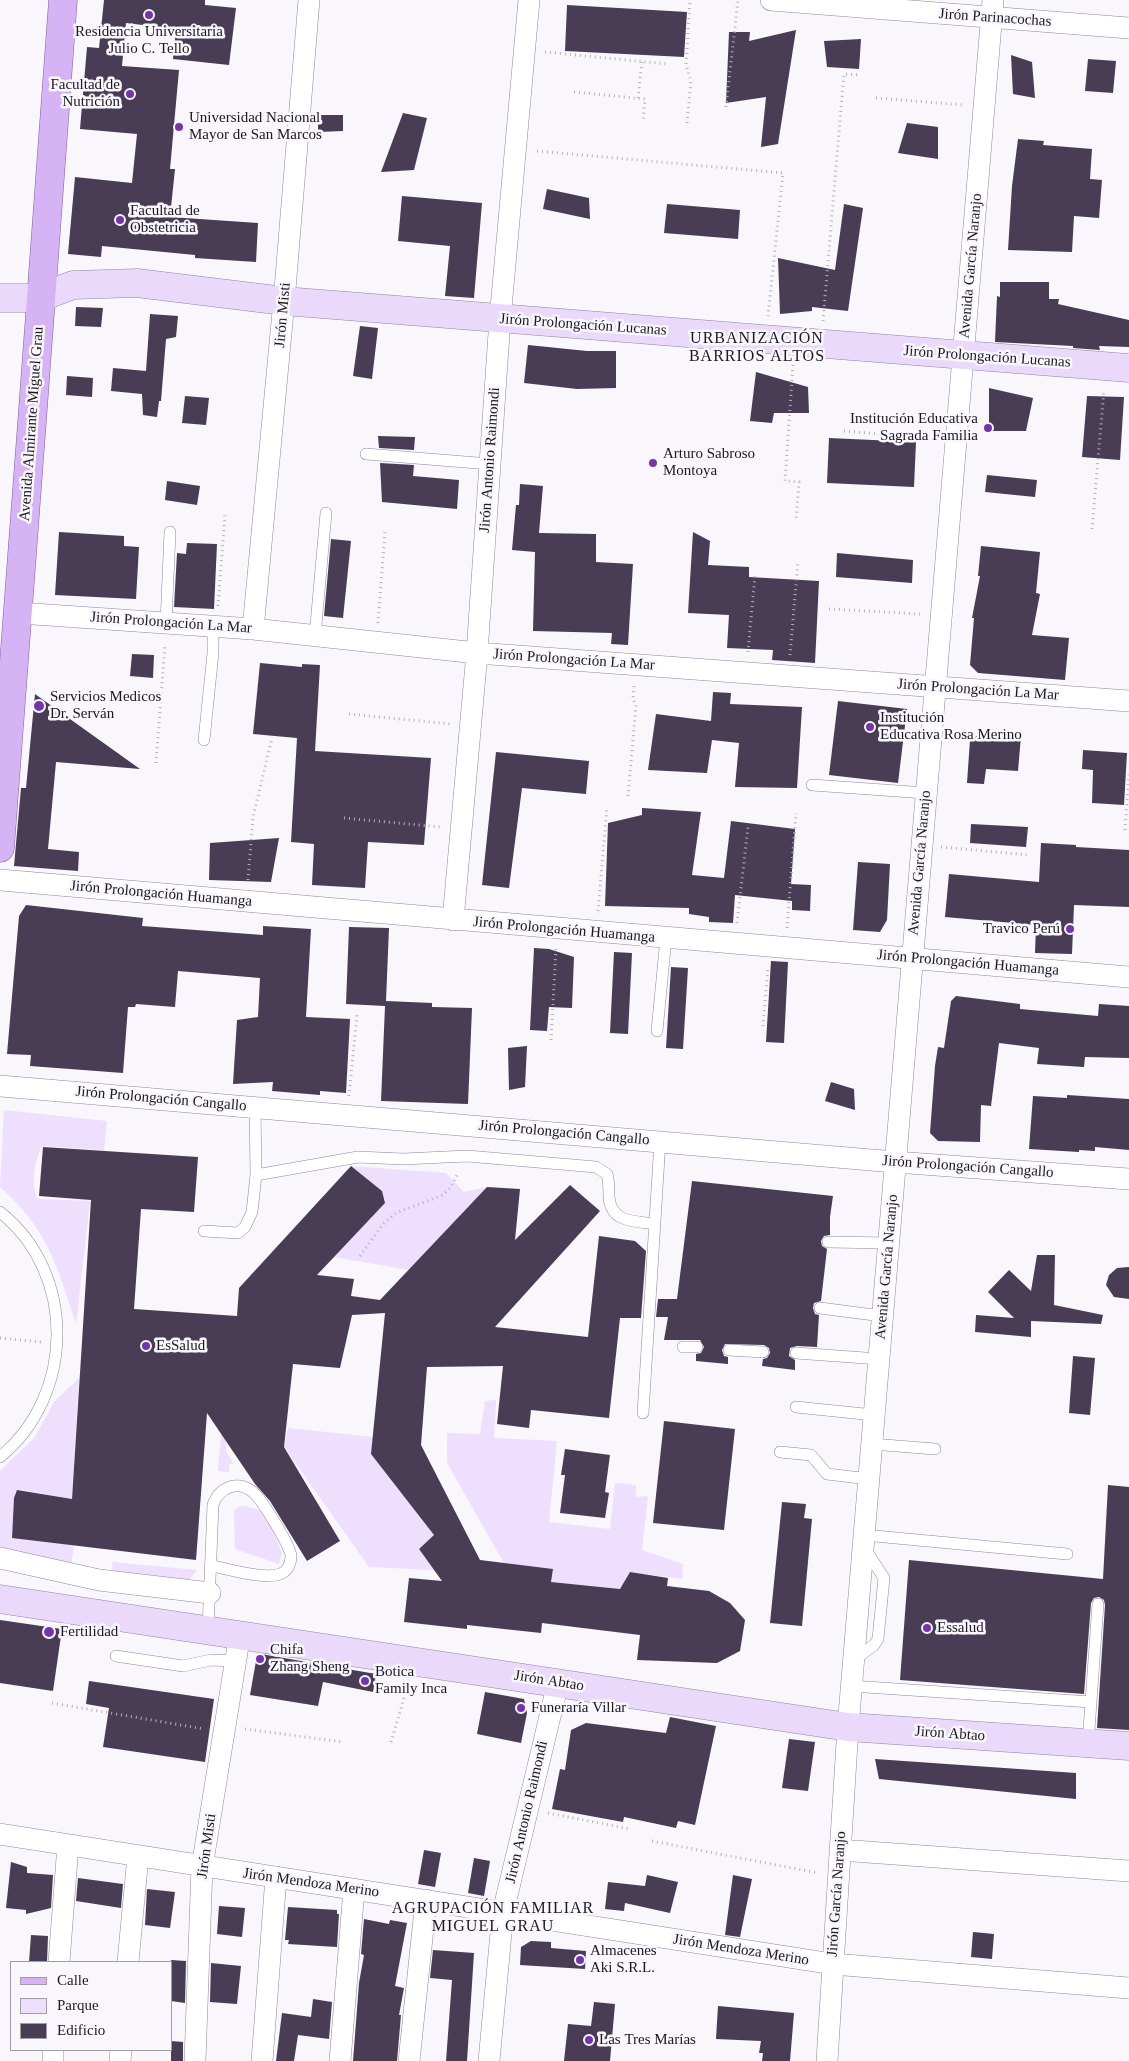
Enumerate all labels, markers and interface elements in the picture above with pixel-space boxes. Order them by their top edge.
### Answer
street label: Jirón Parinacochas [938,5,1052,31]
marker: Residencia Universitaria Julio C. Tello [143,9,155,21]
place label: Residencia Universitaria Julio C. Tello [75,23,223,58]
place label: Facultad de Nutrición [50,76,120,111]
marker: Facultad de Nutrición [124,88,136,100]
place label: Universidad Nacional Mayor de San Marcos [189,109,322,144]
marker: Universidad Nacional Mayor de San Marcos [173,121,185,133]
street label: Avenida García Naranjo [956,193,986,339]
place label: Facultad de Obstetricia [130,202,200,237]
marker: Facultad de Obstetricia [114,214,126,226]
street label: Jirón Misti [271,282,295,348]
street label: Jirón Prolongación Lucanas [499,310,667,340]
street label: Avenida Almirante Miguel Grau [16,326,48,522]
district label: URBANIZACIÓN BARRIOS ALTOS [687,329,827,367]
street label: Jirón Prolongación Lucanas [903,342,1071,372]
street label: Jirón Antonio Raimondi [476,387,504,533]
place label: Institución Educativa Sagrada Familia [850,410,978,445]
marker: Institución Educativa Sagrada Familia [982,422,994,434]
place label: Arturo Sabroso Montoya [663,445,755,480]
marker: Arturo Sabroso Montoya [647,457,659,469]
street label: Jirón Prolongación La Mar [90,608,252,638]
street label: Jirón Prolongación La Mar [493,645,655,675]
street label: Jirón Prolongación La Mar [897,675,1059,705]
place label: Servicios Medicos Dr. Serván [50,688,161,723]
marker: Servicios Medicos Dr. Serván [32,699,46,713]
place label: Institución Educativa Rosa Merino [880,709,1022,744]
marker: Institución Educativa Rosa Merino [864,721,876,733]
street label: Avenida García Naranjo [905,790,935,936]
street label: Jirón Prolongación Huamanga [69,877,253,911]
street label: Jirón Prolongación Huamanga [472,913,656,947]
place label: Travico Perú [983,920,1060,938]
marker: Travico Perú [1064,923,1076,935]
street label: Jirón Prolongación Huamanga [876,946,1060,980]
street label: Jirón Prolongación Cangallo [75,1083,247,1115]
street label: Jirón Prolongación Cangallo [478,1117,650,1149]
street label: Jirón Prolongación Cangallo [882,1152,1054,1182]
street label: Avenida García Naranjo [872,1194,902,1340]
place label: EsSalud [156,1337,205,1355]
marker: EsSalud [140,1340,152,1352]
place label: Essalud [937,1619,984,1637]
marker: Essalud [921,1622,933,1634]
place label: Fertilidad [60,1623,118,1641]
marker: Fertilidad [42,1625,56,1639]
place label: Chifa Zhang Sheng [270,1641,350,1676]
marker: Chifa Zhang Sheng [254,1653,266,1665]
place label: Botica Family Inca [375,1663,447,1698]
street label: Jirón Abtao [513,1667,585,1695]
marker: Botica Family Inca [359,1675,371,1687]
place label: Funeraría Villar [531,1699,626,1717]
marker: Funeraría Villar [515,1702,527,1714]
street label: Jirón Abtao [914,1723,986,1745]
street label: Jirón Antonio Raimondi [502,1739,552,1885]
street label: Jirón Misti [194,1812,220,1880]
street label: Jirón García Naranjo [824,1831,850,1957]
street label: Jirón Mendoza Merino [242,1865,380,1901]
district label: AGRUPACIÓN FAMILIAR MIGUEL GRAU [389,1899,597,1937]
street label: Jirón Mendoza Merino [672,1930,810,1970]
place label: Almacenes Aki S.R.L. [590,1942,657,1977]
marker: Almacenes Aki S.R.L. [574,1954,586,1966]
legend [10,1961,172,2051]
text: Calle [57,1972,89,1988]
text: Parque [57,1997,99,2013]
text: Edificio [57,2022,105,2038]
place label: Las Tres Marías [599,2031,696,2049]
marker: Las Tres Marías [583,2034,595,2046]

